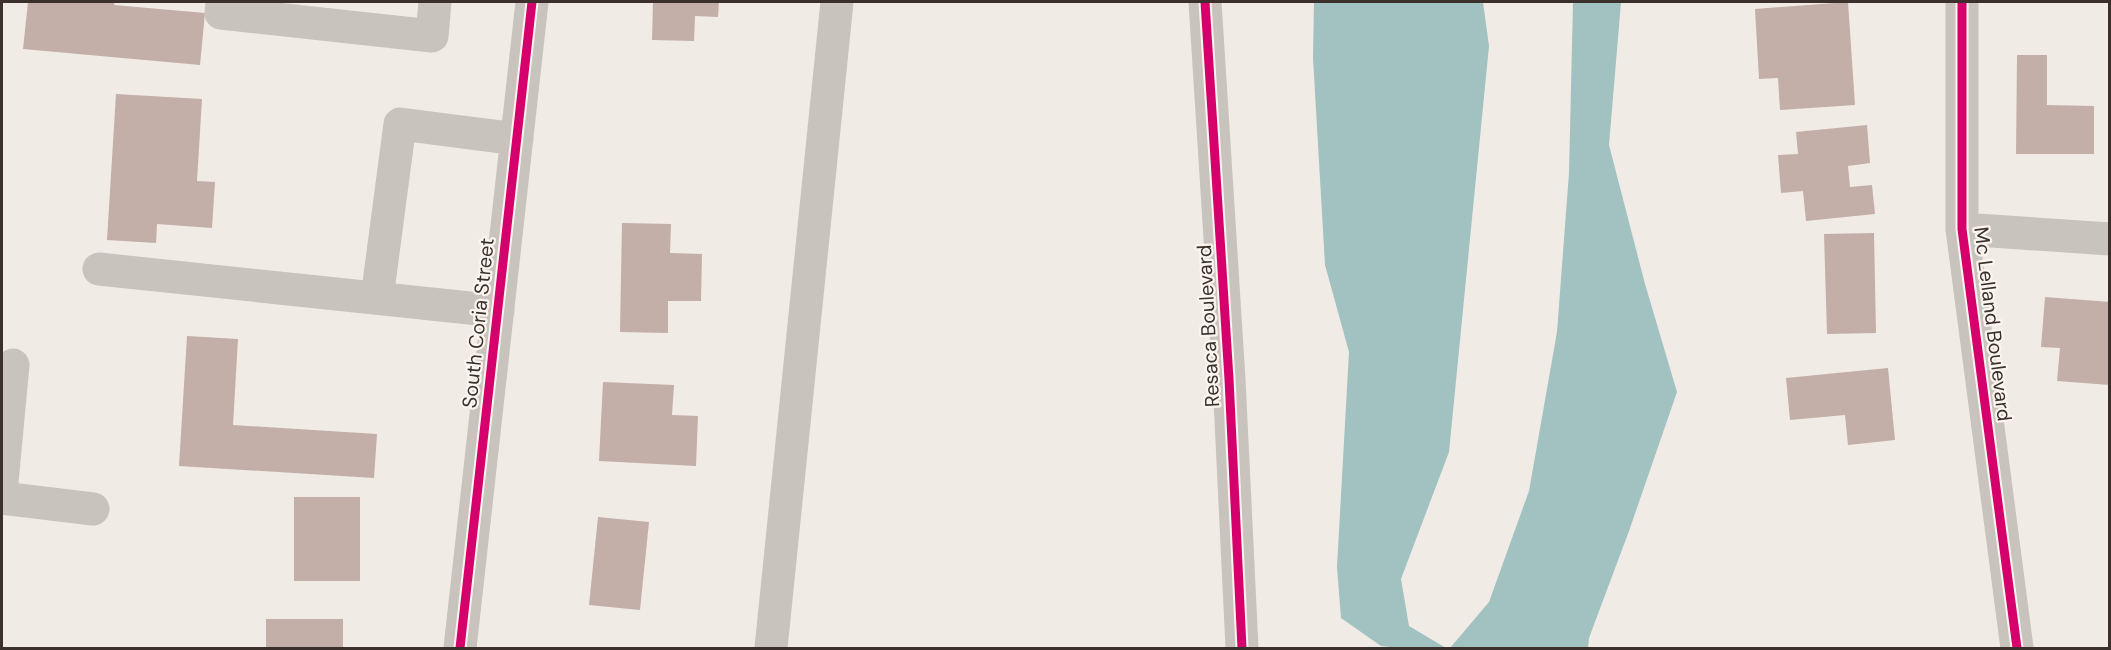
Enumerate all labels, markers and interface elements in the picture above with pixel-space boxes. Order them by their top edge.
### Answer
street label: Mc Lelland Boulevard [1968,225,2018,423]
street label: South Coria Street [456,237,500,409]
street label: Resaca Boulevard [1191,244,1225,408]

